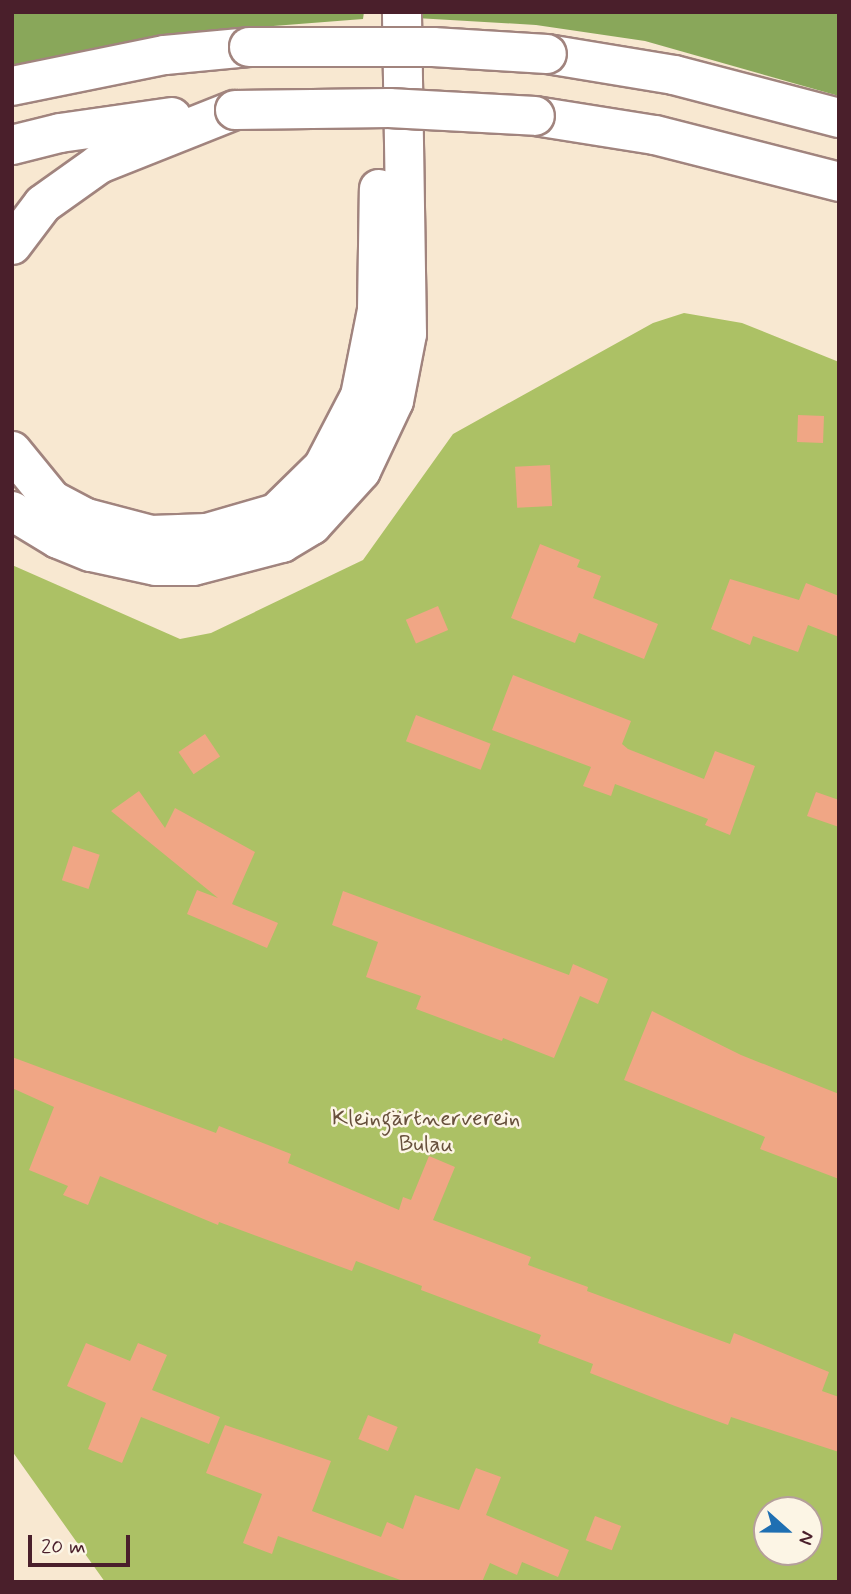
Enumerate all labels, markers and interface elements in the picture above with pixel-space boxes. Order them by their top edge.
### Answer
park label: Kleingärtnerverein Bulau [332,1105,520,1159]
north arrow [753,1496,823,1566]
scale bar [32,1520,133,1564]
text: N [792,1528,820,1548]
text: 20 m [41,1533,86,1561]

